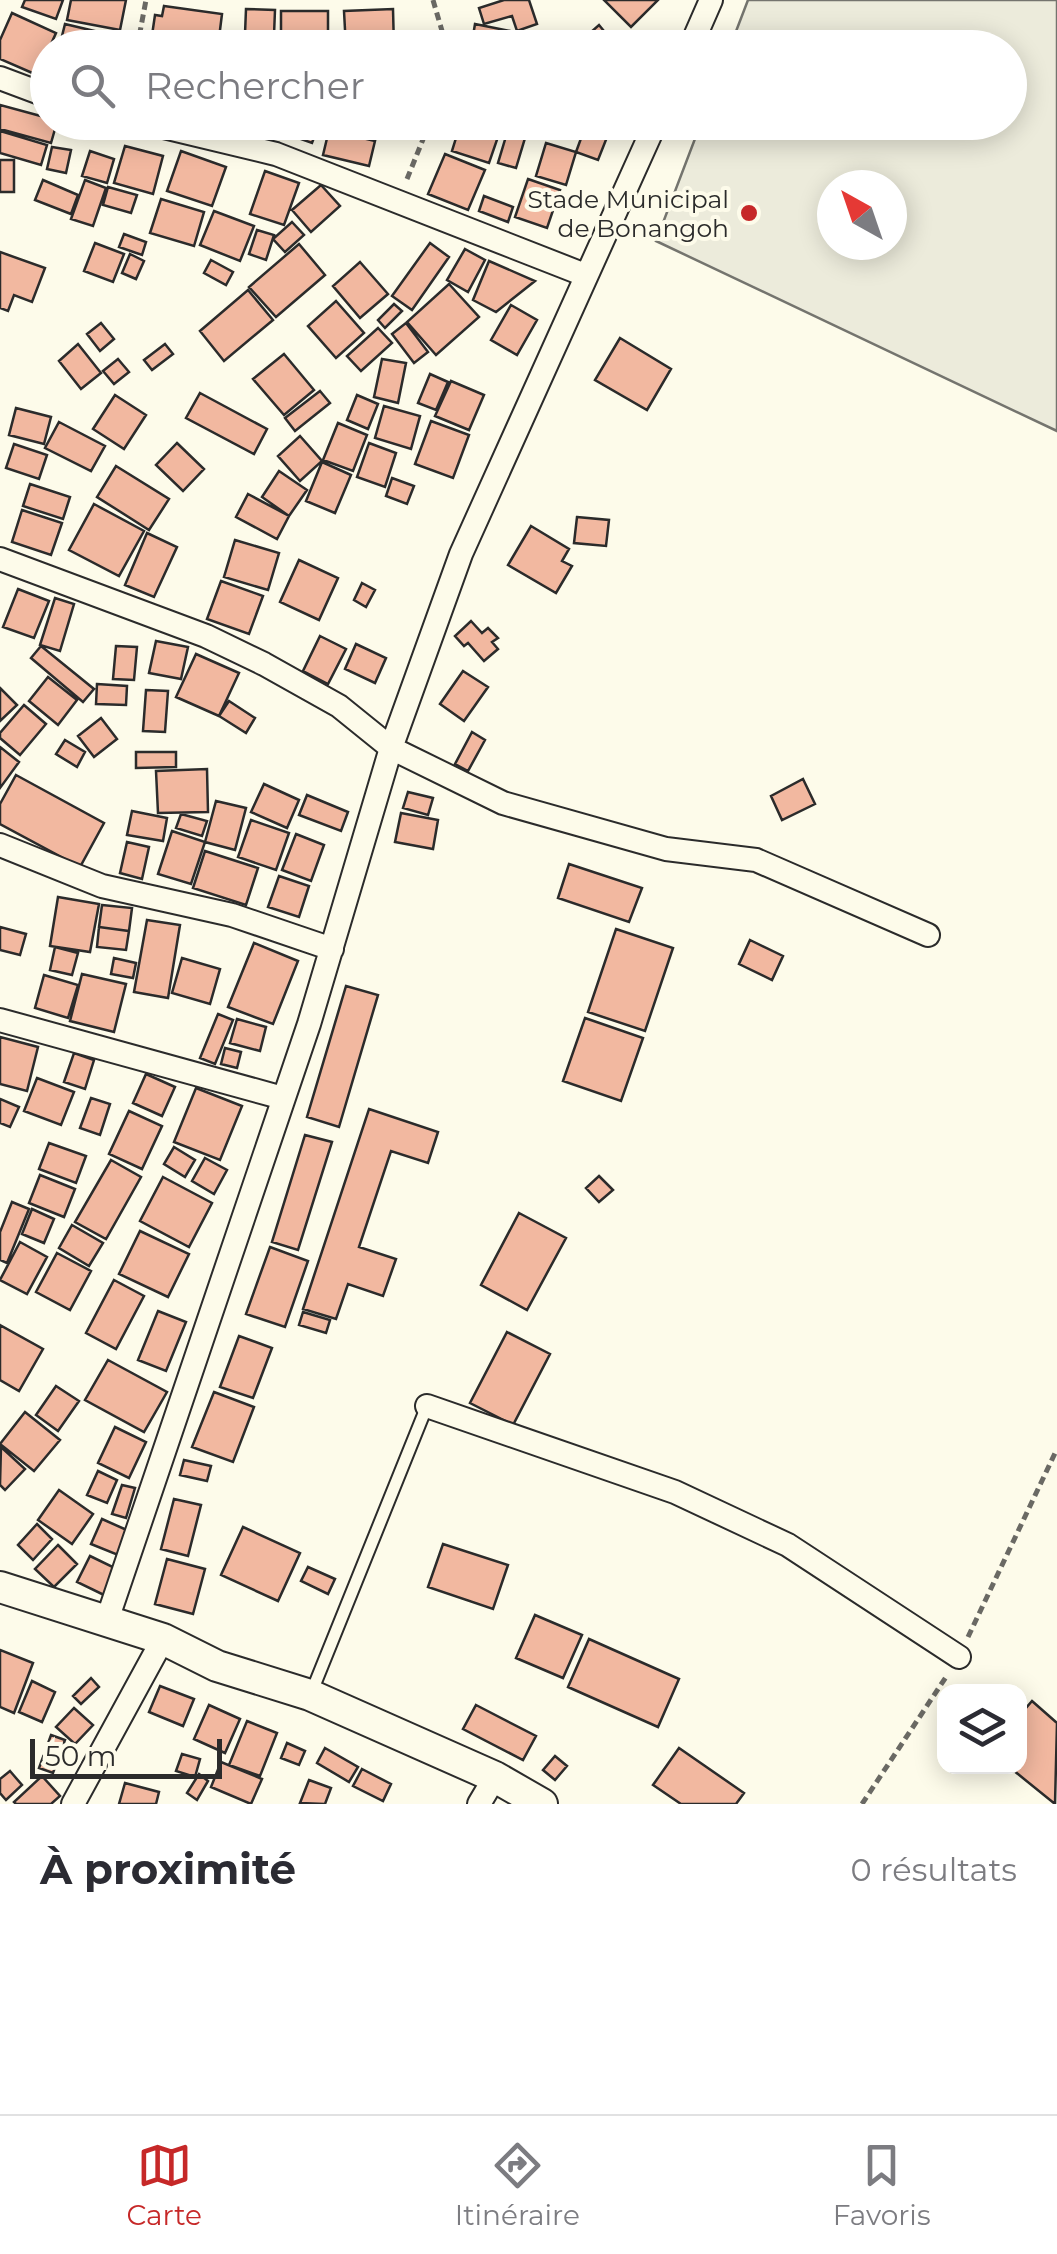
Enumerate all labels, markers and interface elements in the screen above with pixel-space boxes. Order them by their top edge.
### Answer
search box [30,30,1027,140]
icon: search [65,58,120,113]
text: Rechercher [145,62,365,109]
north arrow [817,170,907,260]
place label: Stade Municipal de Bonangoh [527,184,729,243]
marker: Stade Municipal de Bonangoh [738,202,760,224]
map controls [937,1684,1027,1774]
button: layers [937,1684,1027,1774]
scale bar [30,1734,222,1778]
text: 50 m [45,1739,116,1773]
text: À proximité [40,1843,296,1895]
text: 0 résultats [850,1850,1017,1889]
tab: Carte [126,2138,202,2232]
tab: Itinéraire [455,2138,580,2232]
tab: Favoris [833,2138,931,2232]

